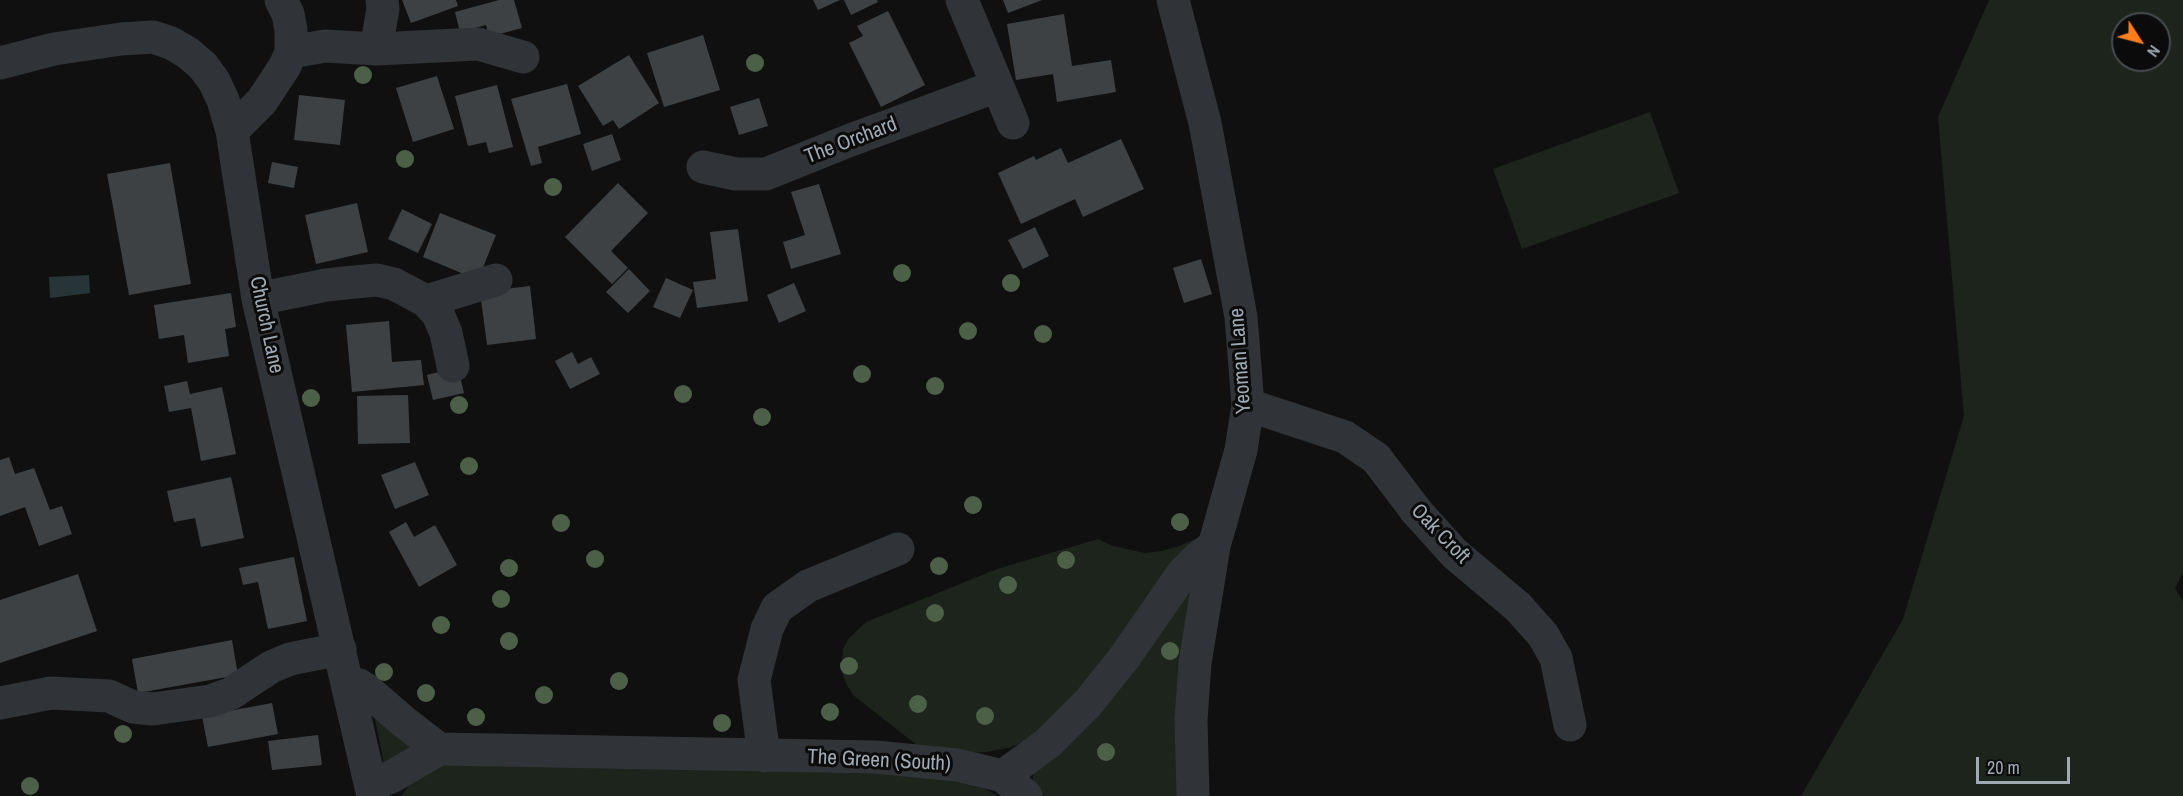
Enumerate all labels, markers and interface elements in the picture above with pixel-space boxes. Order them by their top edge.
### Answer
north arrow [2111,12,2171,72]
text: N [2142,41,2166,62]
street label: The Orchard [801,112,901,170]
street label: Church Lane [243,274,289,376]
street label: Yeoman Lane [1225,307,1257,415]
street label: Oak Croft [1405,499,1475,569]
street label: The Green (South) [807,745,951,777]
scale bar [1979,745,2074,783]
text: 20 m [1987,755,2020,780]

